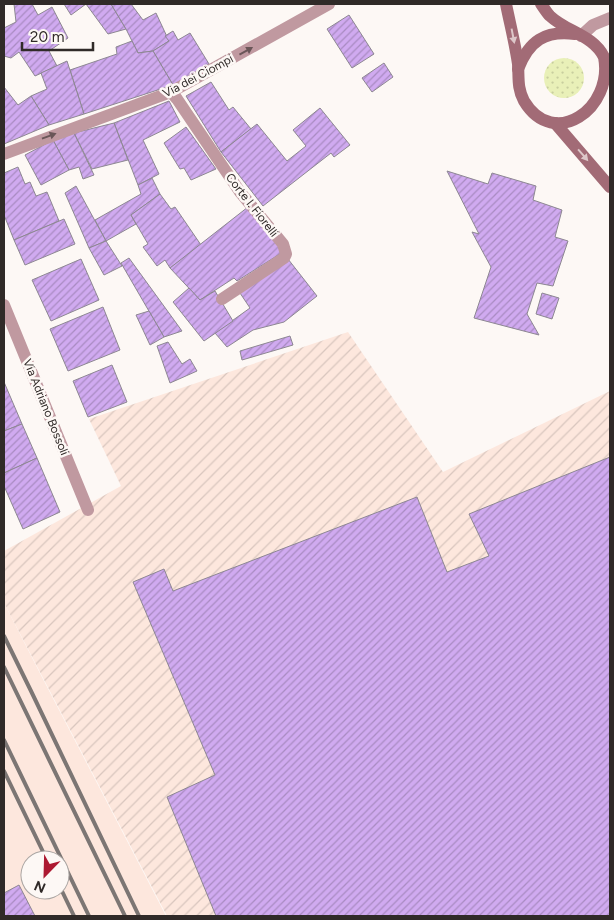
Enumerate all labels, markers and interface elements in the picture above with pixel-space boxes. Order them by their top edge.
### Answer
scale bar [22,20,94,52]
text: 20 m [30,28,64,46]
one-way arrow [509,29,517,44]
one-way arrow [239,46,252,55]
street label: Via dei Ciompi [160,52,236,100]
one-way arrow [42,132,57,140]
one-way arrow [577,148,588,161]
street label: Corte l. Fiorelli [223,170,281,240]
street label: Via Adriano Bossoli [20,357,72,457]
north arrow [20,850,70,900]
text: N [32,877,48,896]

